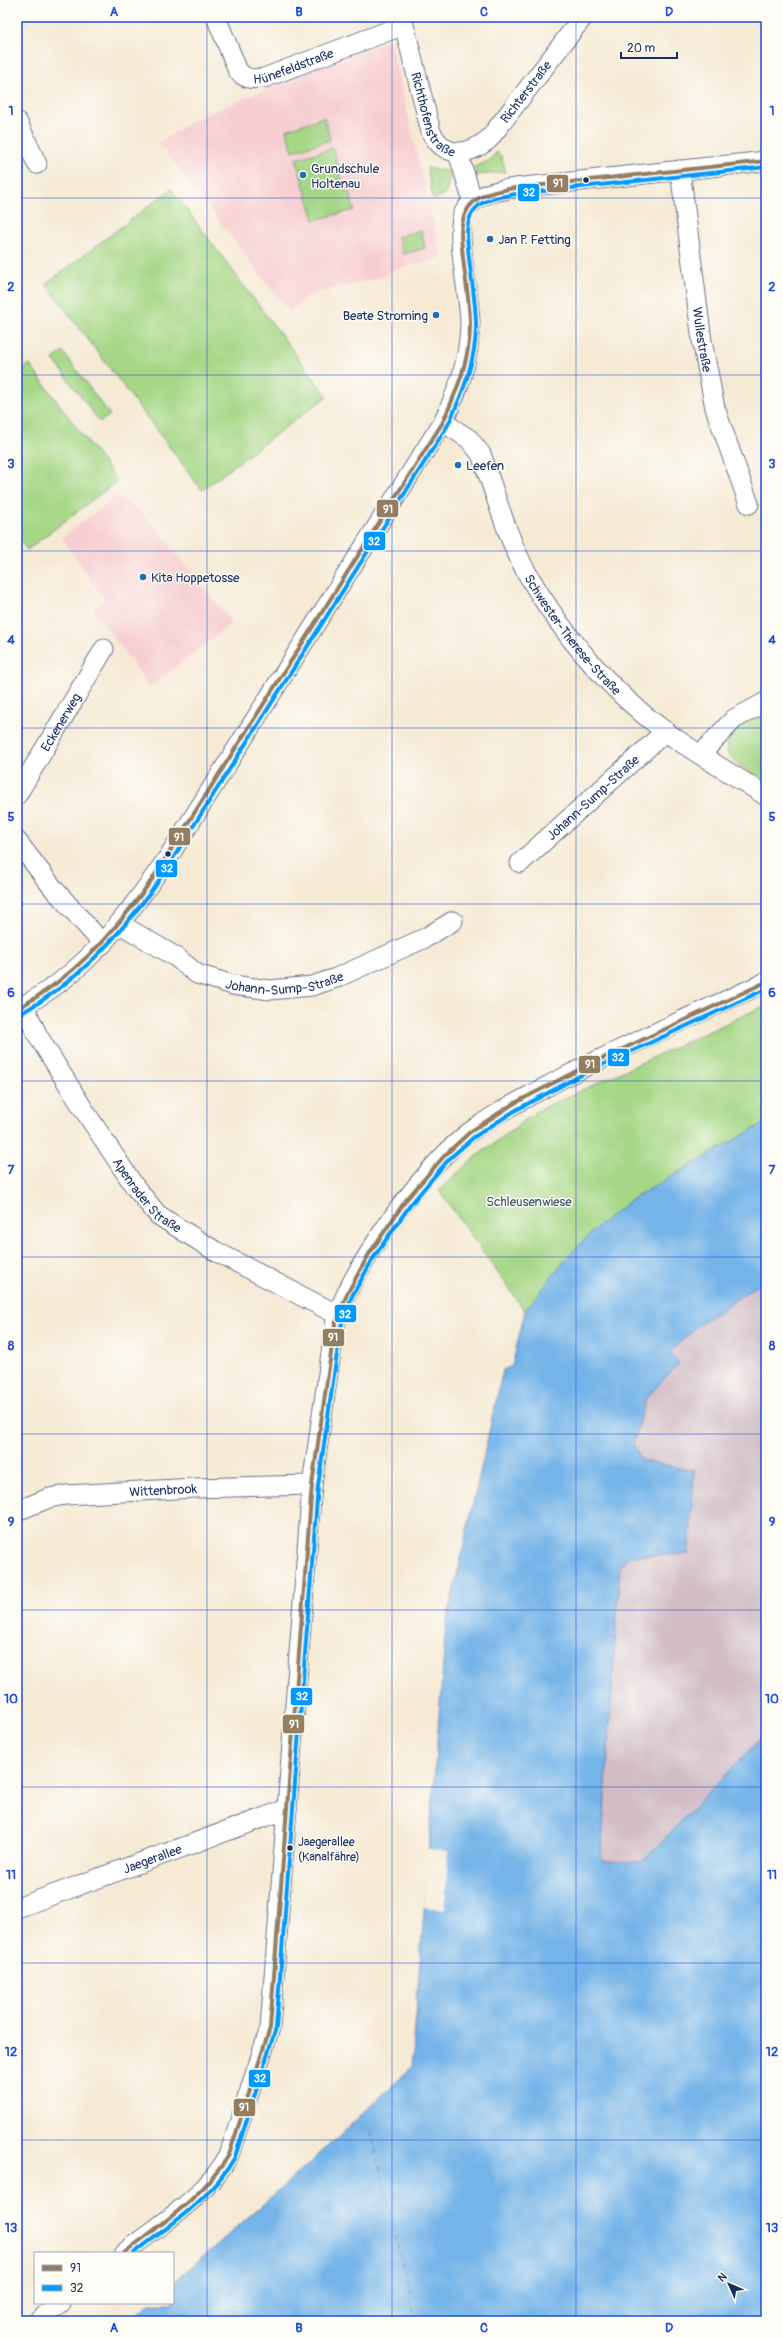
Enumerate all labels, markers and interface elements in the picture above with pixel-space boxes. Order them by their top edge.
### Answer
text: A [110,4,119,20]
text: B [295,4,303,20]
text: C [480,4,488,20]
text: D [665,4,673,20]
scale bar [621,34,677,60]
text: 20 m [627,41,656,56]
street label: Hünefeldstraße [253,45,337,88]
street label: Richterstraße [497,57,556,126]
street label: Richthofenstraße [407,71,457,161]
text: 1 [8,103,14,119]
text: 1 [769,103,775,119]
place label: Grundschule Holtenau [311,161,380,192]
marker: Grundschule Holtenau [298,170,308,180]
line badge: 91 [546,174,569,193]
unlabelled marker [581,175,591,185]
text: 91 [553,177,563,190]
line badge: 32 [517,183,540,202]
text: 32 [523,186,535,199]
place label: Jan P. Fetting [498,232,571,248]
marker: Jan P. Fetting [485,234,495,244]
text: 2 [7,279,15,295]
text: 2 [768,279,776,295]
street label: Wullestraße [689,306,715,374]
place label: Beate Stroming [343,308,428,324]
marker: Beate Stroming [431,310,441,320]
text: 3 [7,456,15,472]
text: 3 [768,456,776,472]
place label: Leefen [466,458,504,474]
marker: Leefen [453,460,463,470]
line badge: 91 [376,499,399,518]
text: 91 [383,503,393,516]
line badge: 32 [363,531,386,551]
text: 32 [368,535,380,548]
place label: Kita Hoppetosse [151,570,240,586]
marker: Kita Hoppetosse [138,572,148,582]
street label: Schwester-Therese-Straße [521,572,624,699]
text: 4 [7,632,15,648]
text: 4 [768,632,776,648]
street label: Eckenerweg [38,690,85,755]
street label: Johann-Sump-Straße [544,752,643,844]
text: 5 [7,809,15,825]
text: 5 [768,809,776,825]
line badge: 91 [168,827,191,846]
text: 91 [174,831,184,844]
unlabelled marker [163,849,173,859]
line badge: 32 [155,859,178,878]
text: 32 [161,862,173,875]
street label: Johann-Sump-Straße [223,968,347,999]
text: 6 [7,985,15,1001]
text: 6 [768,985,776,1001]
line badge: 32 [607,1048,630,1067]
text: 32 [612,1051,624,1064]
line badge: 91 [578,1055,601,1074]
text: 91 [585,1058,595,1071]
street label: Apenrader Straße [109,1155,184,1237]
text: 7 [8,1162,15,1178]
text: 7 [769,1162,776,1178]
park label: Schleusenwiese [486,1194,572,1210]
line badge: 32 [334,1304,357,1323]
text: 32 [339,1308,351,1321]
line badge: 91 [322,1328,345,1347]
text: 91 [328,1331,338,1344]
text: 8 [8,1338,15,1354]
text: 8 [769,1338,776,1354]
street label: Wittenbrook [129,1481,198,1501]
text: 9 [8,1514,15,1530]
text: 9 [769,1514,776,1530]
line badge: 32 [290,1687,313,1706]
text: 32 [296,1690,308,1703]
text: 10 [4,1691,18,1707]
text: 10 [765,1691,779,1707]
line badge: 91 [282,1714,305,1734]
text: 91 [289,1718,299,1731]
place label: Jaegerallee (Kanalfähre) [298,1835,360,1865]
street label: Jaegerallee [121,1841,185,1877]
marker: Jaegerallee (Kanalfähre) [285,1843,295,1853]
text: 11 [6,1867,16,1883]
text: 11 [767,1867,777,1883]
text: 12 [5,2044,17,2060]
text: 12 [766,2044,778,2060]
line badge: 32 [248,2069,271,2088]
text: 32 [254,2072,266,2085]
line badge: 91 [233,2098,256,2117]
text: 91 [239,2101,249,2114]
text: 13 [5,2220,17,2236]
text: 13 [766,2220,778,2236]
legend [34,2252,174,2304]
text: 91 [70,2261,81,2276]
north arrow [709,2264,749,2304]
text: N [715,2270,730,2285]
text: 32 [70,2281,84,2296]
text: A [110,2320,119,2336]
text: B [295,2320,303,2336]
text: C [480,2320,488,2336]
text: D [665,2320,673,2336]

